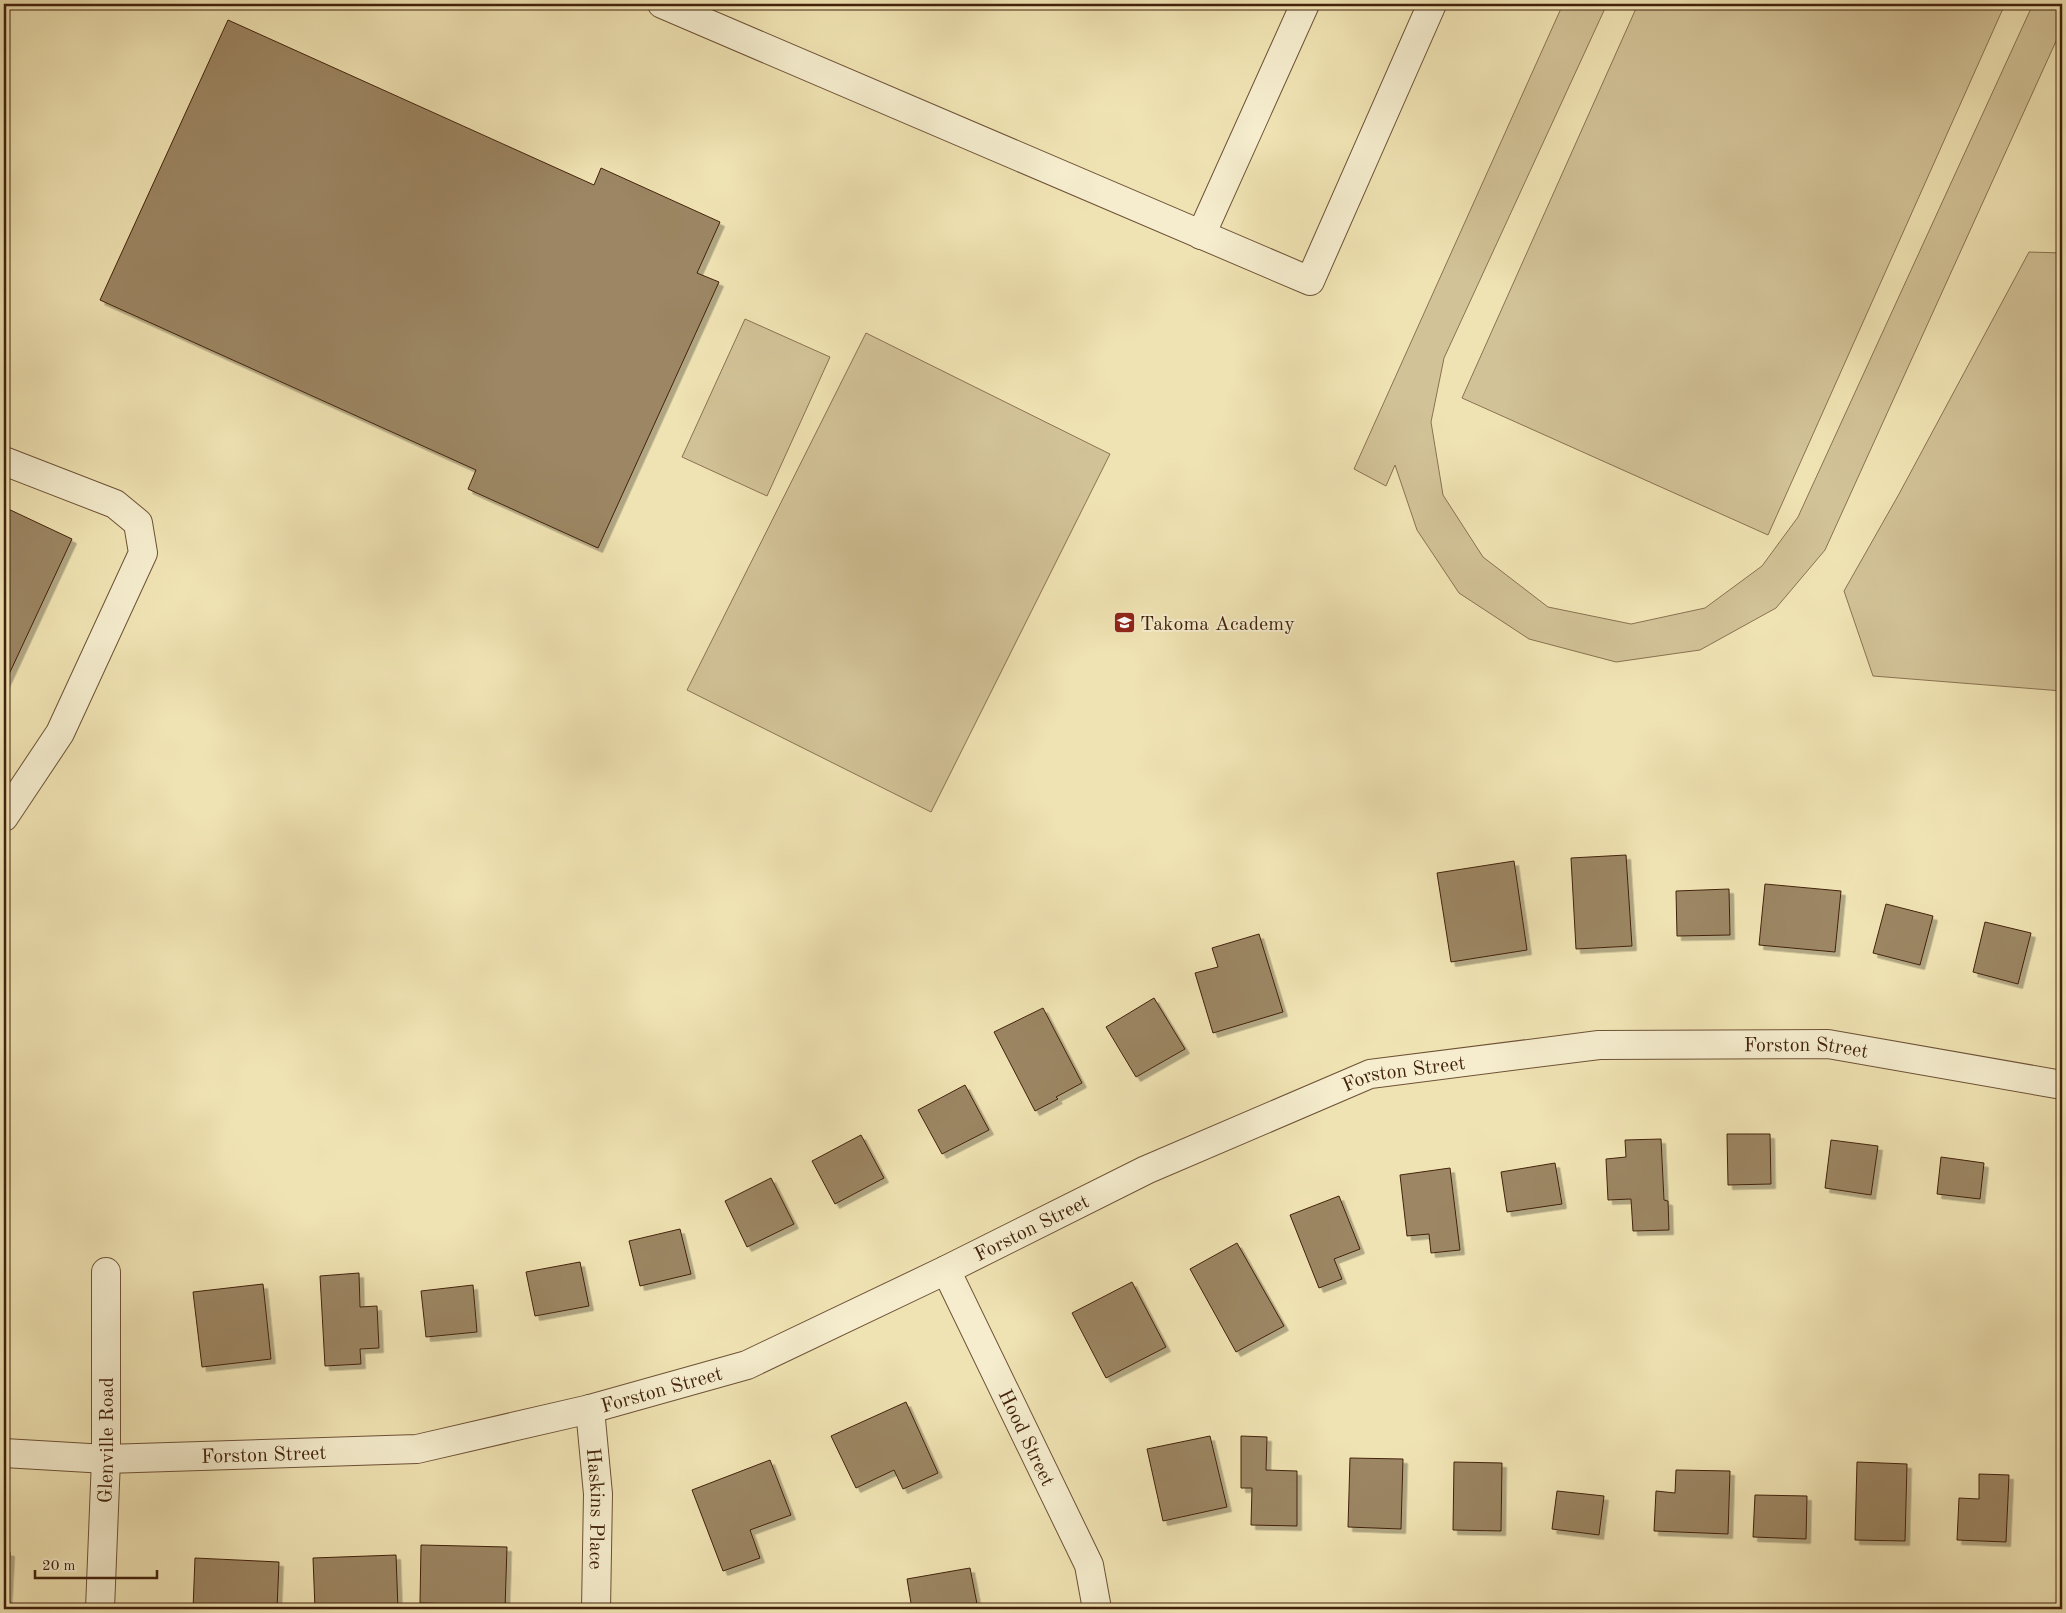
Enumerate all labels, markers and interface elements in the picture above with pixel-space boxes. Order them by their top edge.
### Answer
school or university icon: Takoma Academy [1112,611,1136,635]
place label: Takoma Academy [1140,615,1295,635]
street label: Forston Street [1744,1036,1870,1063]
street label: Forston Street [1340,1054,1467,1097]
street label: Forston Street [972,1192,1093,1266]
street label: Forston Street [599,1364,725,1417]
street label: Glenville Road [96,1377,118,1504]
street label: Hood Street [994,1387,1057,1490]
street label: Forston Street [201,1444,327,1468]
street label: Haskins Place [582,1447,606,1570]
scale bar [35,1548,158,1580]
text: 20 m [42,1559,76,1574]

